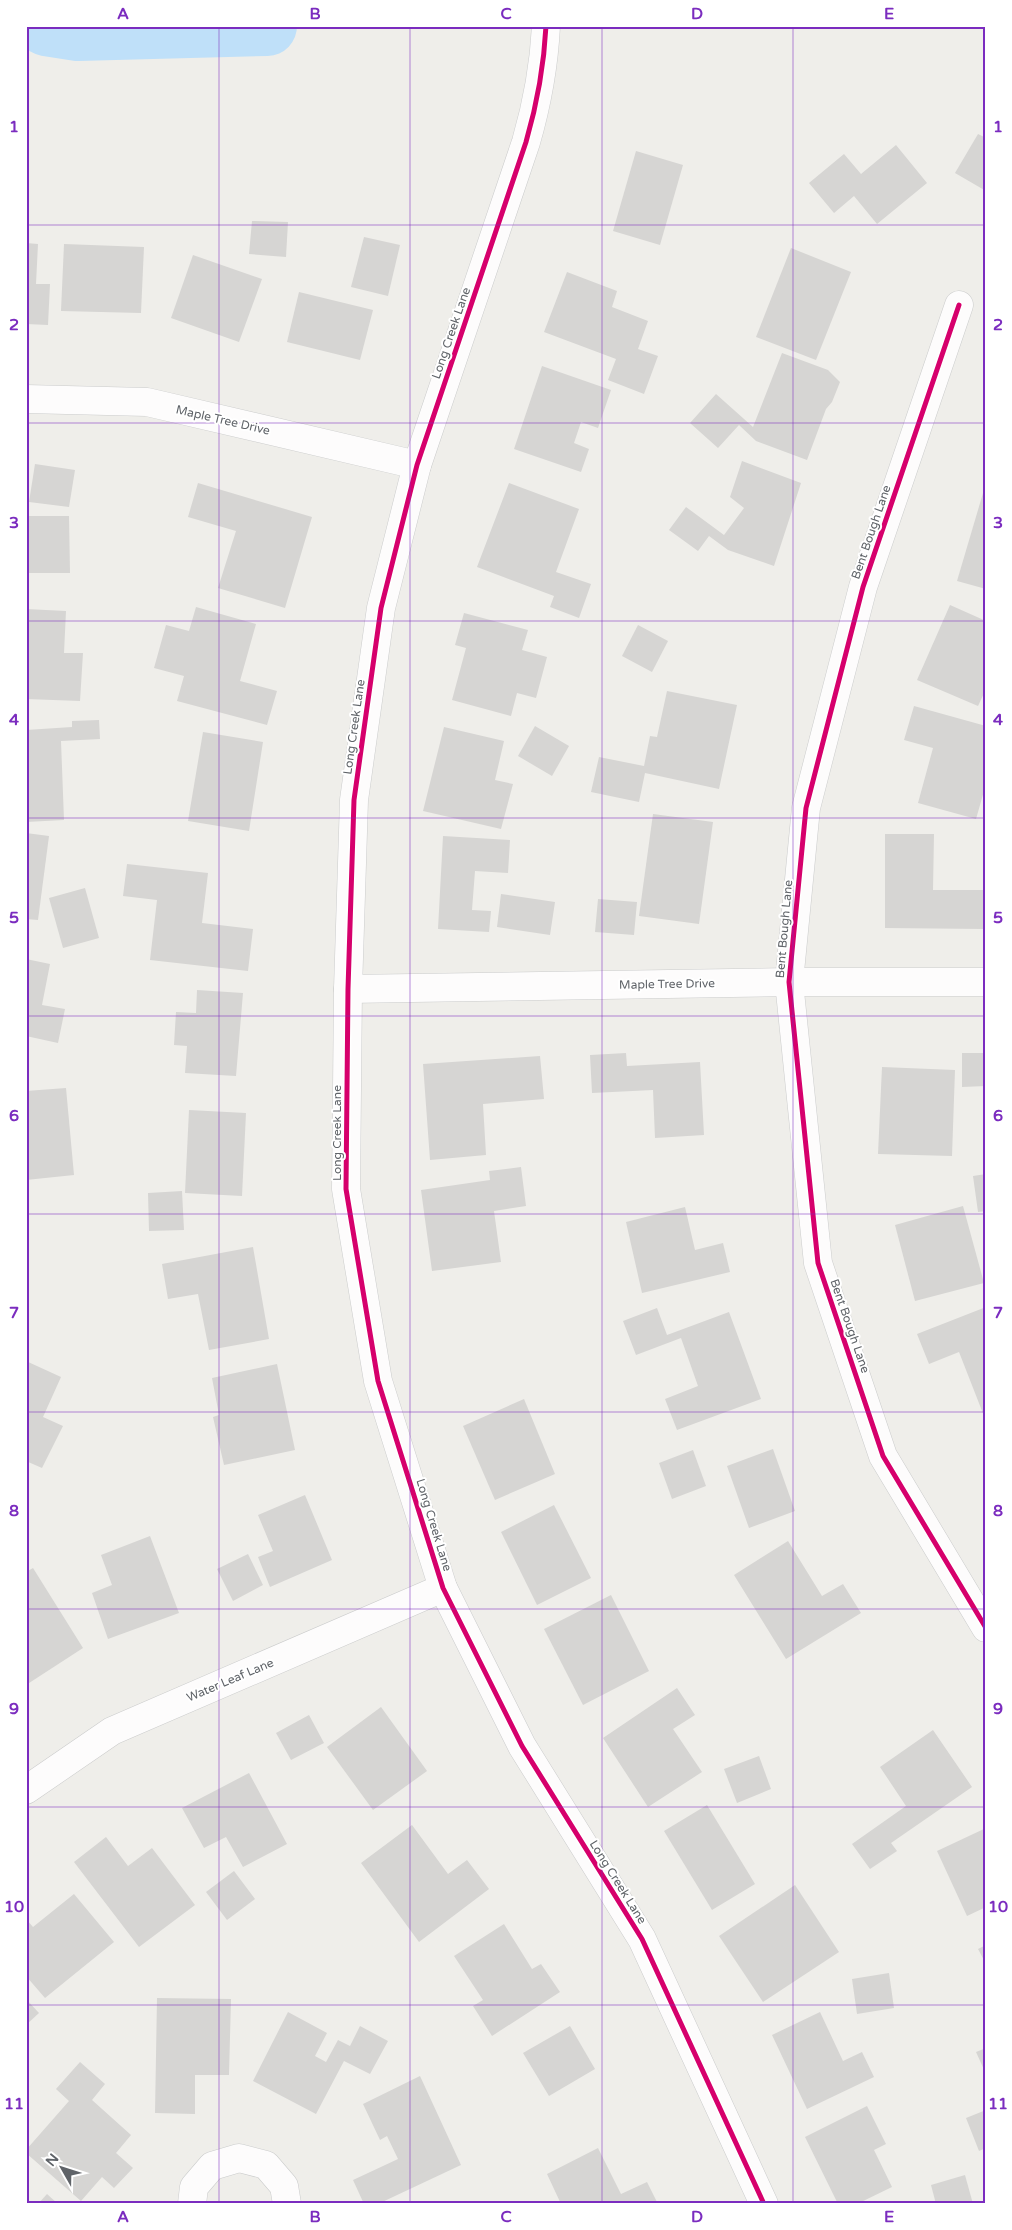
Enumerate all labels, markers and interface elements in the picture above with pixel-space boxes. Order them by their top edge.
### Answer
text: A [117,4,129,24]
text: B [309,4,321,24]
text: C [500,4,512,24]
text: D [691,4,703,24]
text: E [884,4,894,24]
text: 1 [9,117,19,137]
text: 1 [993,117,1003,137]
street label: Long Creek Lane [429,285,473,381]
text: 2 [9,315,19,335]
text: 2 [993,315,1003,335]
street label: Maple Tree Drive [175,402,272,438]
street label: Bent Bough Lane [848,483,894,581]
text: 3 [9,513,19,533]
text: 3 [993,513,1003,533]
street label: Long Creek Lane [340,678,368,775]
text: 4 [9,710,19,730]
text: 4 [993,710,1003,730]
street label: Bent Bough Lane [773,879,795,979]
text: 5 [9,908,19,928]
text: 5 [993,908,1003,928]
street label: Maple Tree Drive [619,976,715,992]
street label: Long Creek Lane [330,1085,344,1181]
text: 6 [9,1106,19,1126]
text: 6 [993,1106,1003,1126]
street label: Bent Bough Lane [827,1277,873,1375]
text: 7 [9,1303,19,1323]
text: 7 [993,1303,1003,1323]
street label: Long Creek Lane [413,1477,455,1573]
text: 8 [9,1501,19,1521]
text: 8 [993,1501,1003,1521]
street label: Water Leaf Lane [184,1655,276,1705]
text: 9 [9,1699,19,1719]
text: 9 [993,1699,1003,1719]
street label: Long Creek Lane [587,1838,649,1927]
text: 10 [4,1897,24,1917]
text: 10 [988,1897,1008,1917]
text: 11 [4,2094,24,2114]
text: 11 [988,2094,1008,2114]
north arrow [38,2142,88,2192]
text: N [42,2150,62,2170]
text: A [117,2207,129,2227]
text: B [309,2207,321,2227]
text: C [500,2207,512,2227]
text: D [691,2207,703,2227]
text: E [884,2207,894,2227]

